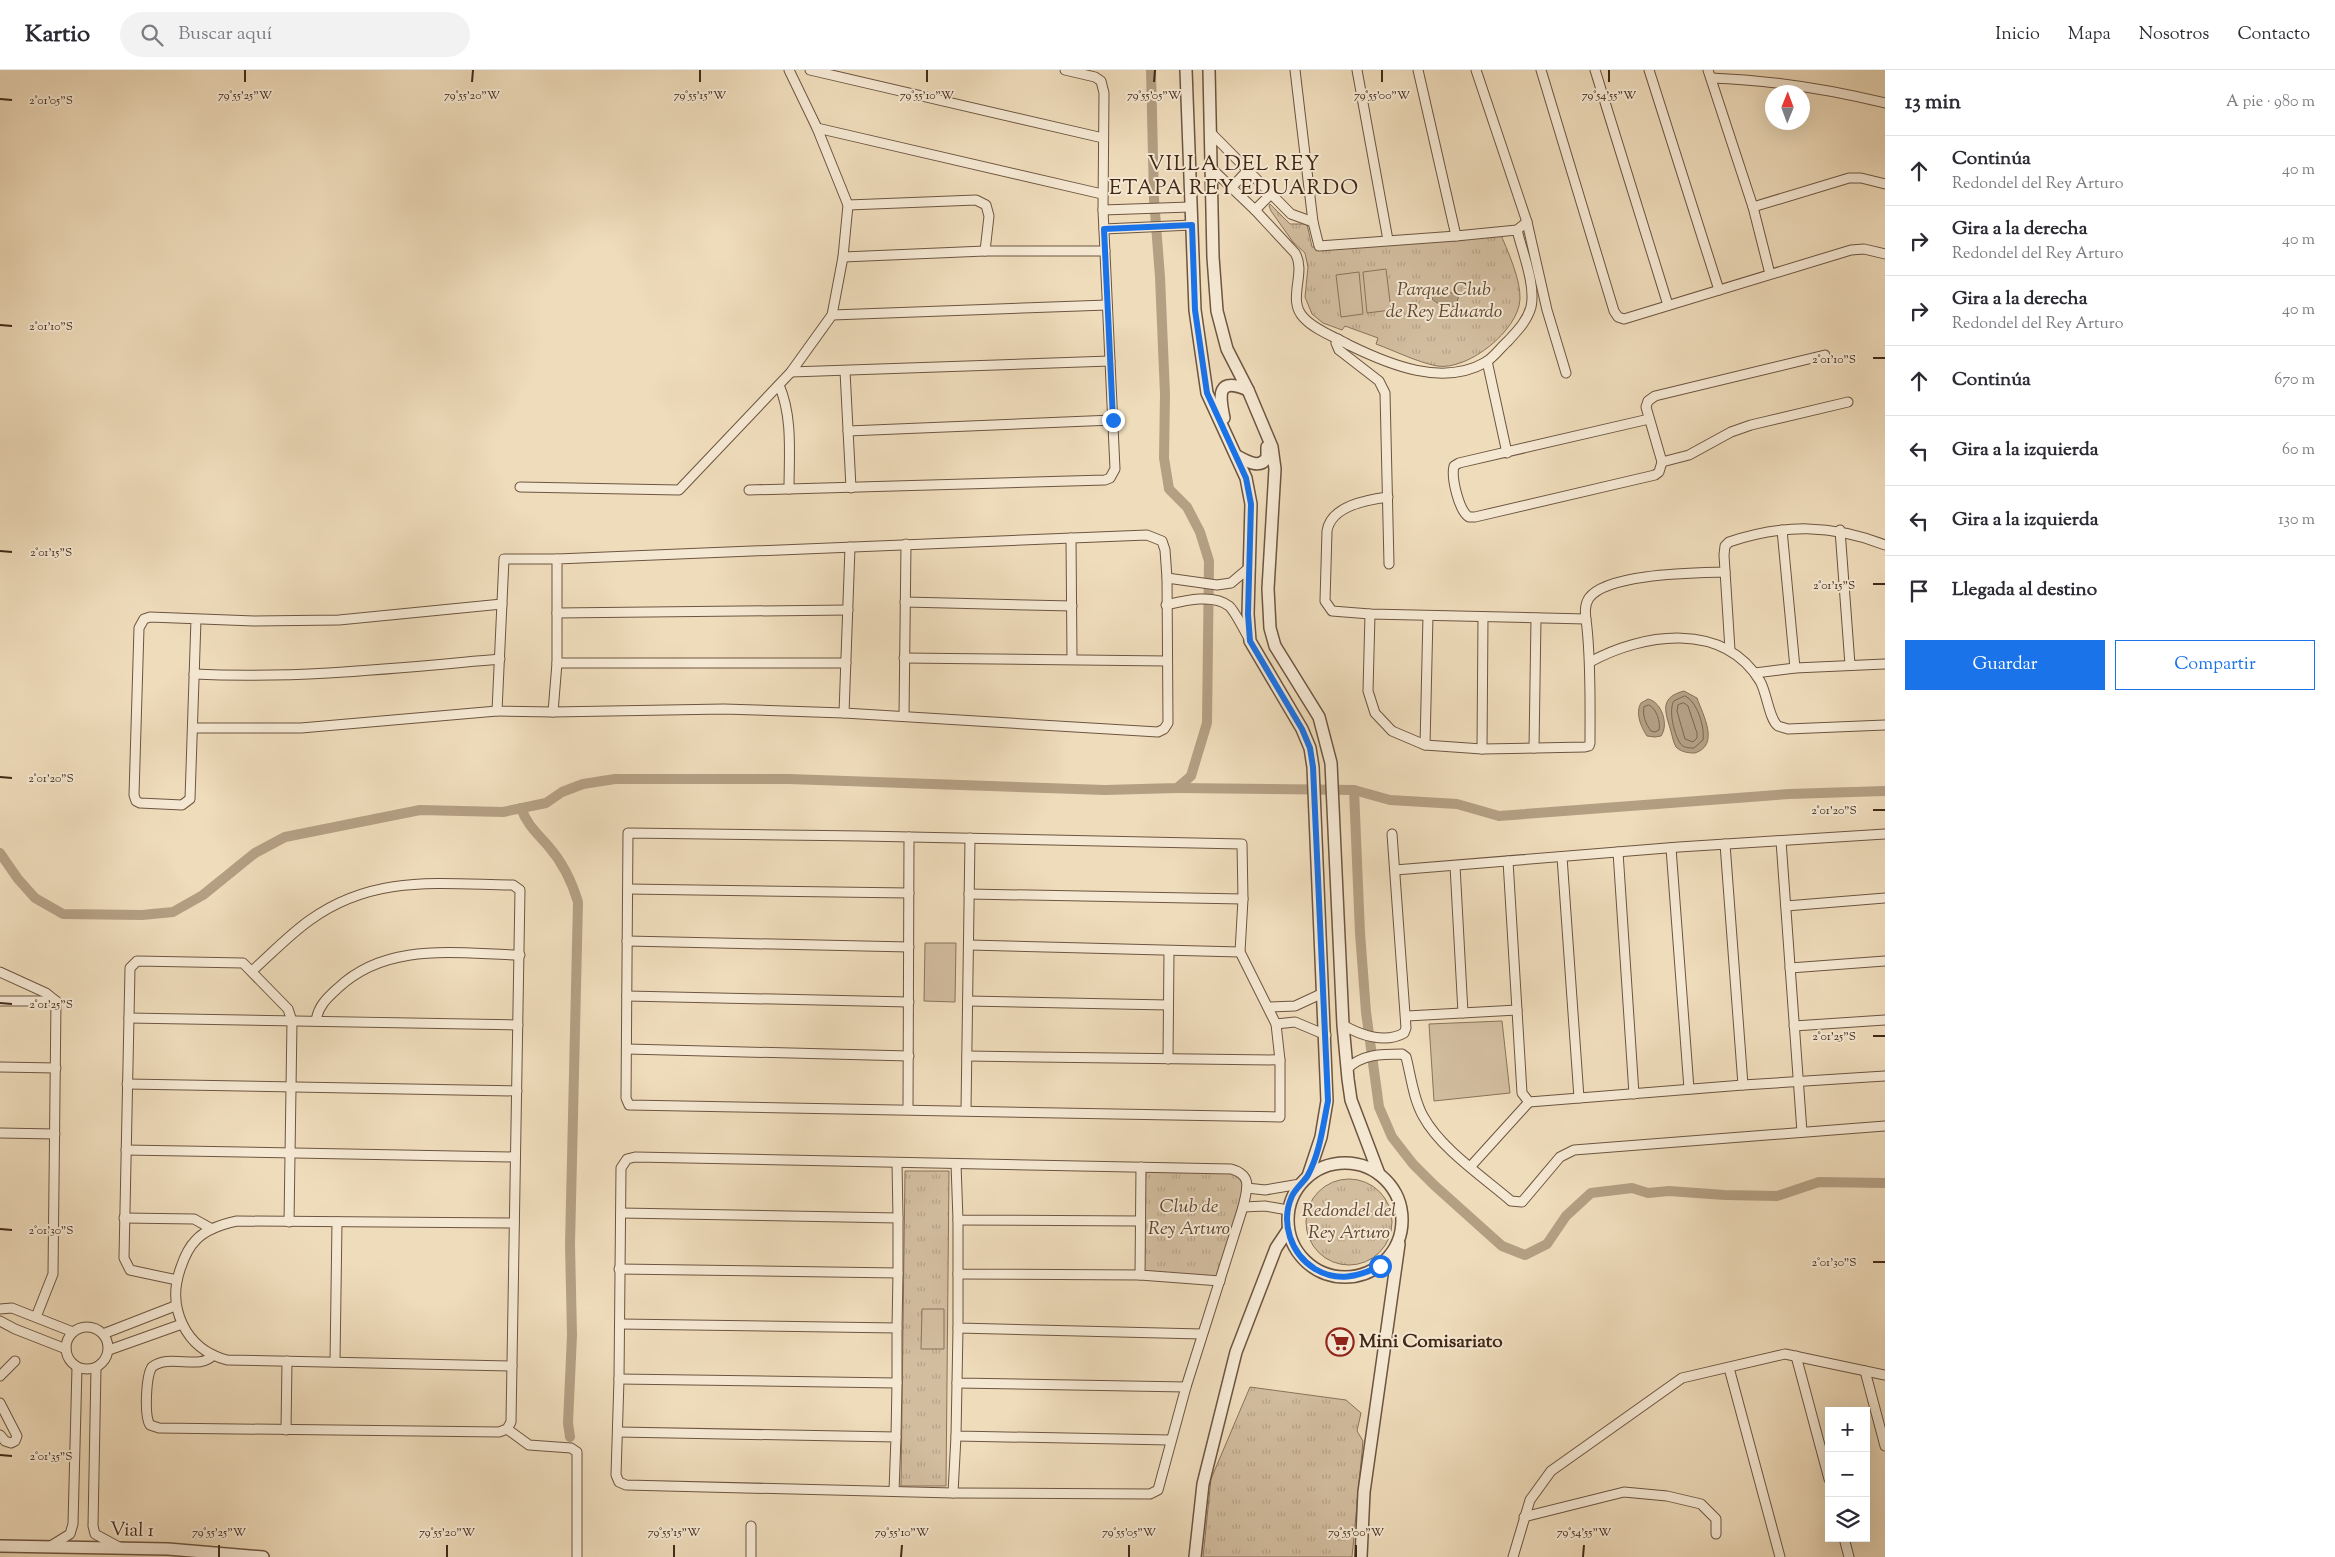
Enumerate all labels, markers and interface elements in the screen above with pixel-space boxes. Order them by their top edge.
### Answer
search box [120,12,470,57]
text: Kartio [25,18,90,52]
icon: search [138,21,166,49]
text: Buscar aquí [178,21,272,48]
text: Inicio [1995,22,2040,48]
text: Mapa [2068,22,2111,48]
text: Nosotros [2139,22,2209,48]
text: Contacto [2237,22,2310,48]
north arrow [1765,85,1810,130]
text: 79°55'25"W [218,87,273,105]
text: 79°55'20"W [444,87,501,105]
text: 79°55'15"W [674,87,727,105]
text: 79°55'10"W [900,87,955,105]
text: 79°55'05"W [1127,87,1182,105]
text: 79°55'00"W [1354,87,1411,105]
text: 79°54'55"W [1582,87,1637,105]
text: 13 min [1905,88,1961,118]
text: A pie · 980 m [2226,91,2315,114]
text: 2°01'05"S [29,92,73,110]
text: Continúa [1952,146,2031,173]
district label: VILLA DEL REY ETAPA REY EDUARDO [1109,150,1359,204]
icon: ahead [1905,157,1933,185]
text: 40 m [2282,159,2315,182]
text: Redondel del Rey Arturo [1952,173,2123,196]
text: Gira a la derecha [1952,216,2087,243]
icon: right [1905,227,1933,255]
text: 40 m [2282,229,2315,252]
text: Redondel del Rey Arturo [1952,243,2123,266]
park label: Parque Club de Rey Eduardo [1386,277,1502,326]
text: Gira a la derecha [1952,286,2087,313]
icon: right [1905,297,1933,325]
text: 40 m [2282,299,2315,322]
text: Redondel del Rey Arturo [1952,313,2123,336]
text: 2°01'10"S [29,318,73,336]
text: 2°01'10"S [1812,351,1856,369]
icon: ahead [1905,367,1933,395]
text: Continúa [1952,367,2031,394]
text: 670 m [2274,369,2315,392]
route end [1102,409,1125,432]
icon: left [1905,437,1933,465]
text: Gira a la izquierda [1952,437,2098,464]
text: 60 m [2282,439,2315,462]
icon: left [1905,507,1933,535]
text: Gira a la izquierda [1952,507,2098,534]
text: 130 m [2278,509,2315,532]
text: 2°01'15"S [30,544,72,562]
text: 2°01'15"S [1813,577,1855,595]
icon: arrive [1905,577,1933,605]
text: Llegada al destino [1952,577,2097,604]
button: Guardar [1905,640,2105,690]
button: Compartir [2115,640,2315,690]
text: 2°01'20"S [28,770,74,788]
text: 2°01'20"S [1811,802,1857,820]
text: 2°01'25"S [29,996,73,1014]
text: 2°01'25"S [1812,1028,1856,1046]
park label: Club de Rey Arturo [1148,1194,1230,1243]
park label: Redondel del Rey Arturo [1302,1198,1396,1247]
text: 2°01'30"S [29,1222,73,1240]
text: 2°01'30"S [1812,1254,1856,1272]
route start [1369,1255,1392,1278]
supermarket icon: Mini Comisariato [1325,1327,1355,1357]
place label: Mini Comisariato [1359,1329,1503,1356]
map controls [1825,1407,1870,1542]
button: + [1825,1407,1870,1452]
text: 2°01'35"S [30,1448,72,1466]
button: − [1825,1452,1870,1497]
button: layers [1825,1497,1870,1542]
street label: Vial 1 [109,1517,155,1545]
text: 79°55'25"W [192,1524,247,1542]
text: 79°55'20"W [419,1524,476,1542]
text: 79°55'15"W [648,1524,701,1542]
text: 79°55'10"W [875,1524,930,1542]
text: 79°55'05"W [1102,1524,1157,1542]
text: 79°55'00"W [1328,1524,1385,1542]
text: 79°54'55"W [1557,1524,1612,1542]

